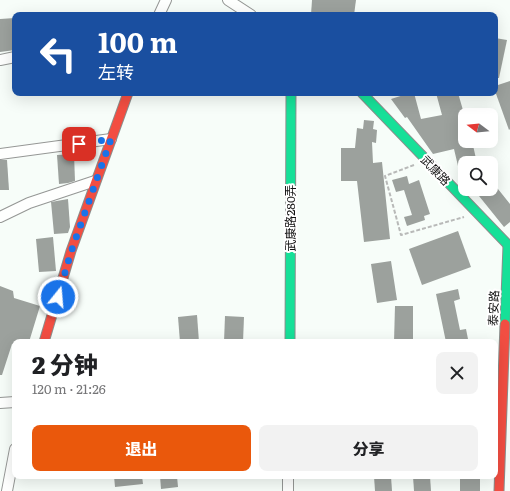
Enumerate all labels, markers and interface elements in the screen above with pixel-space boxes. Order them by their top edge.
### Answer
text: 100 m [98,20,178,62]
icon: left [32,28,84,80]
text: 左转 [98,58,134,85]
north arrow [458,108,498,148]
map controls [458,108,498,196]
pin [62,127,96,161]
icon: arrive [68,133,90,155]
street label: 武康路 [417,151,455,189]
button: search [458,156,498,196]
street label: 武康路280弄 [281,184,299,252]
position arrow [37,276,79,318]
street label: 泰安路 [483,290,503,326]
text: 2 分钟 [32,346,98,381]
button: close [436,352,478,394]
text: 120 m · 21:26 [32,379,106,398]
button: 退出 [32,425,251,471]
button: 分享 [259,425,478,471]

